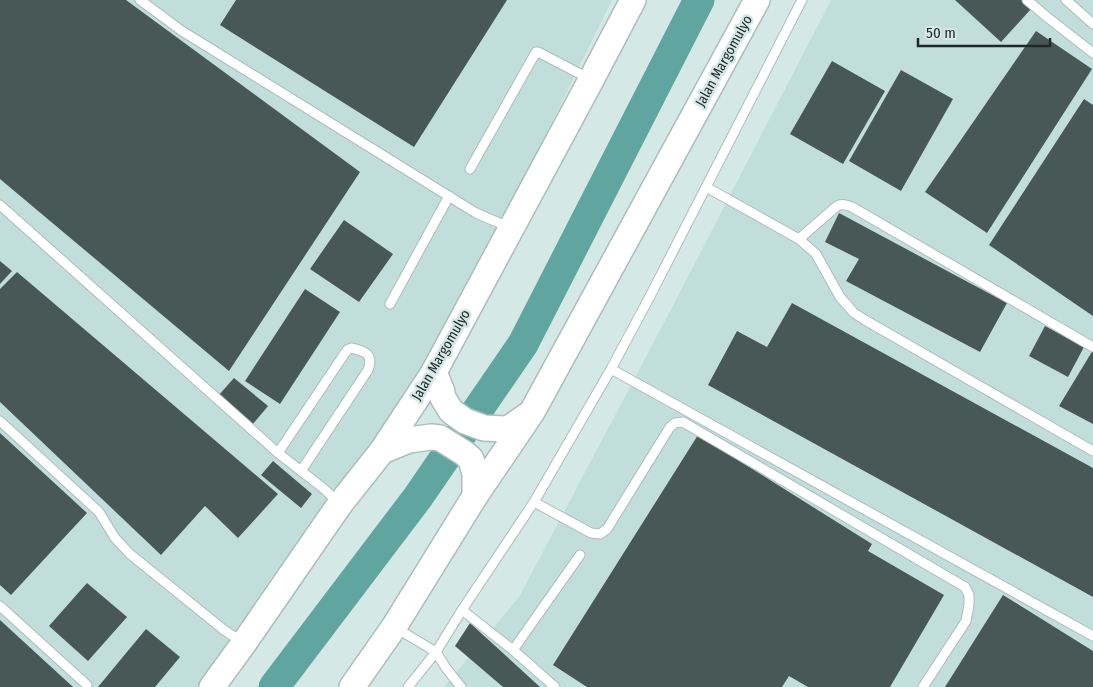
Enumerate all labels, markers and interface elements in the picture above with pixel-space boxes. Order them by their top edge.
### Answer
street label: Jalan Margomulyo [692,12,756,110]
scale bar [918,15,1050,47]
text: 50 m [926,24,956,42]
street label: Jalan Margomulyo [408,307,474,403]

